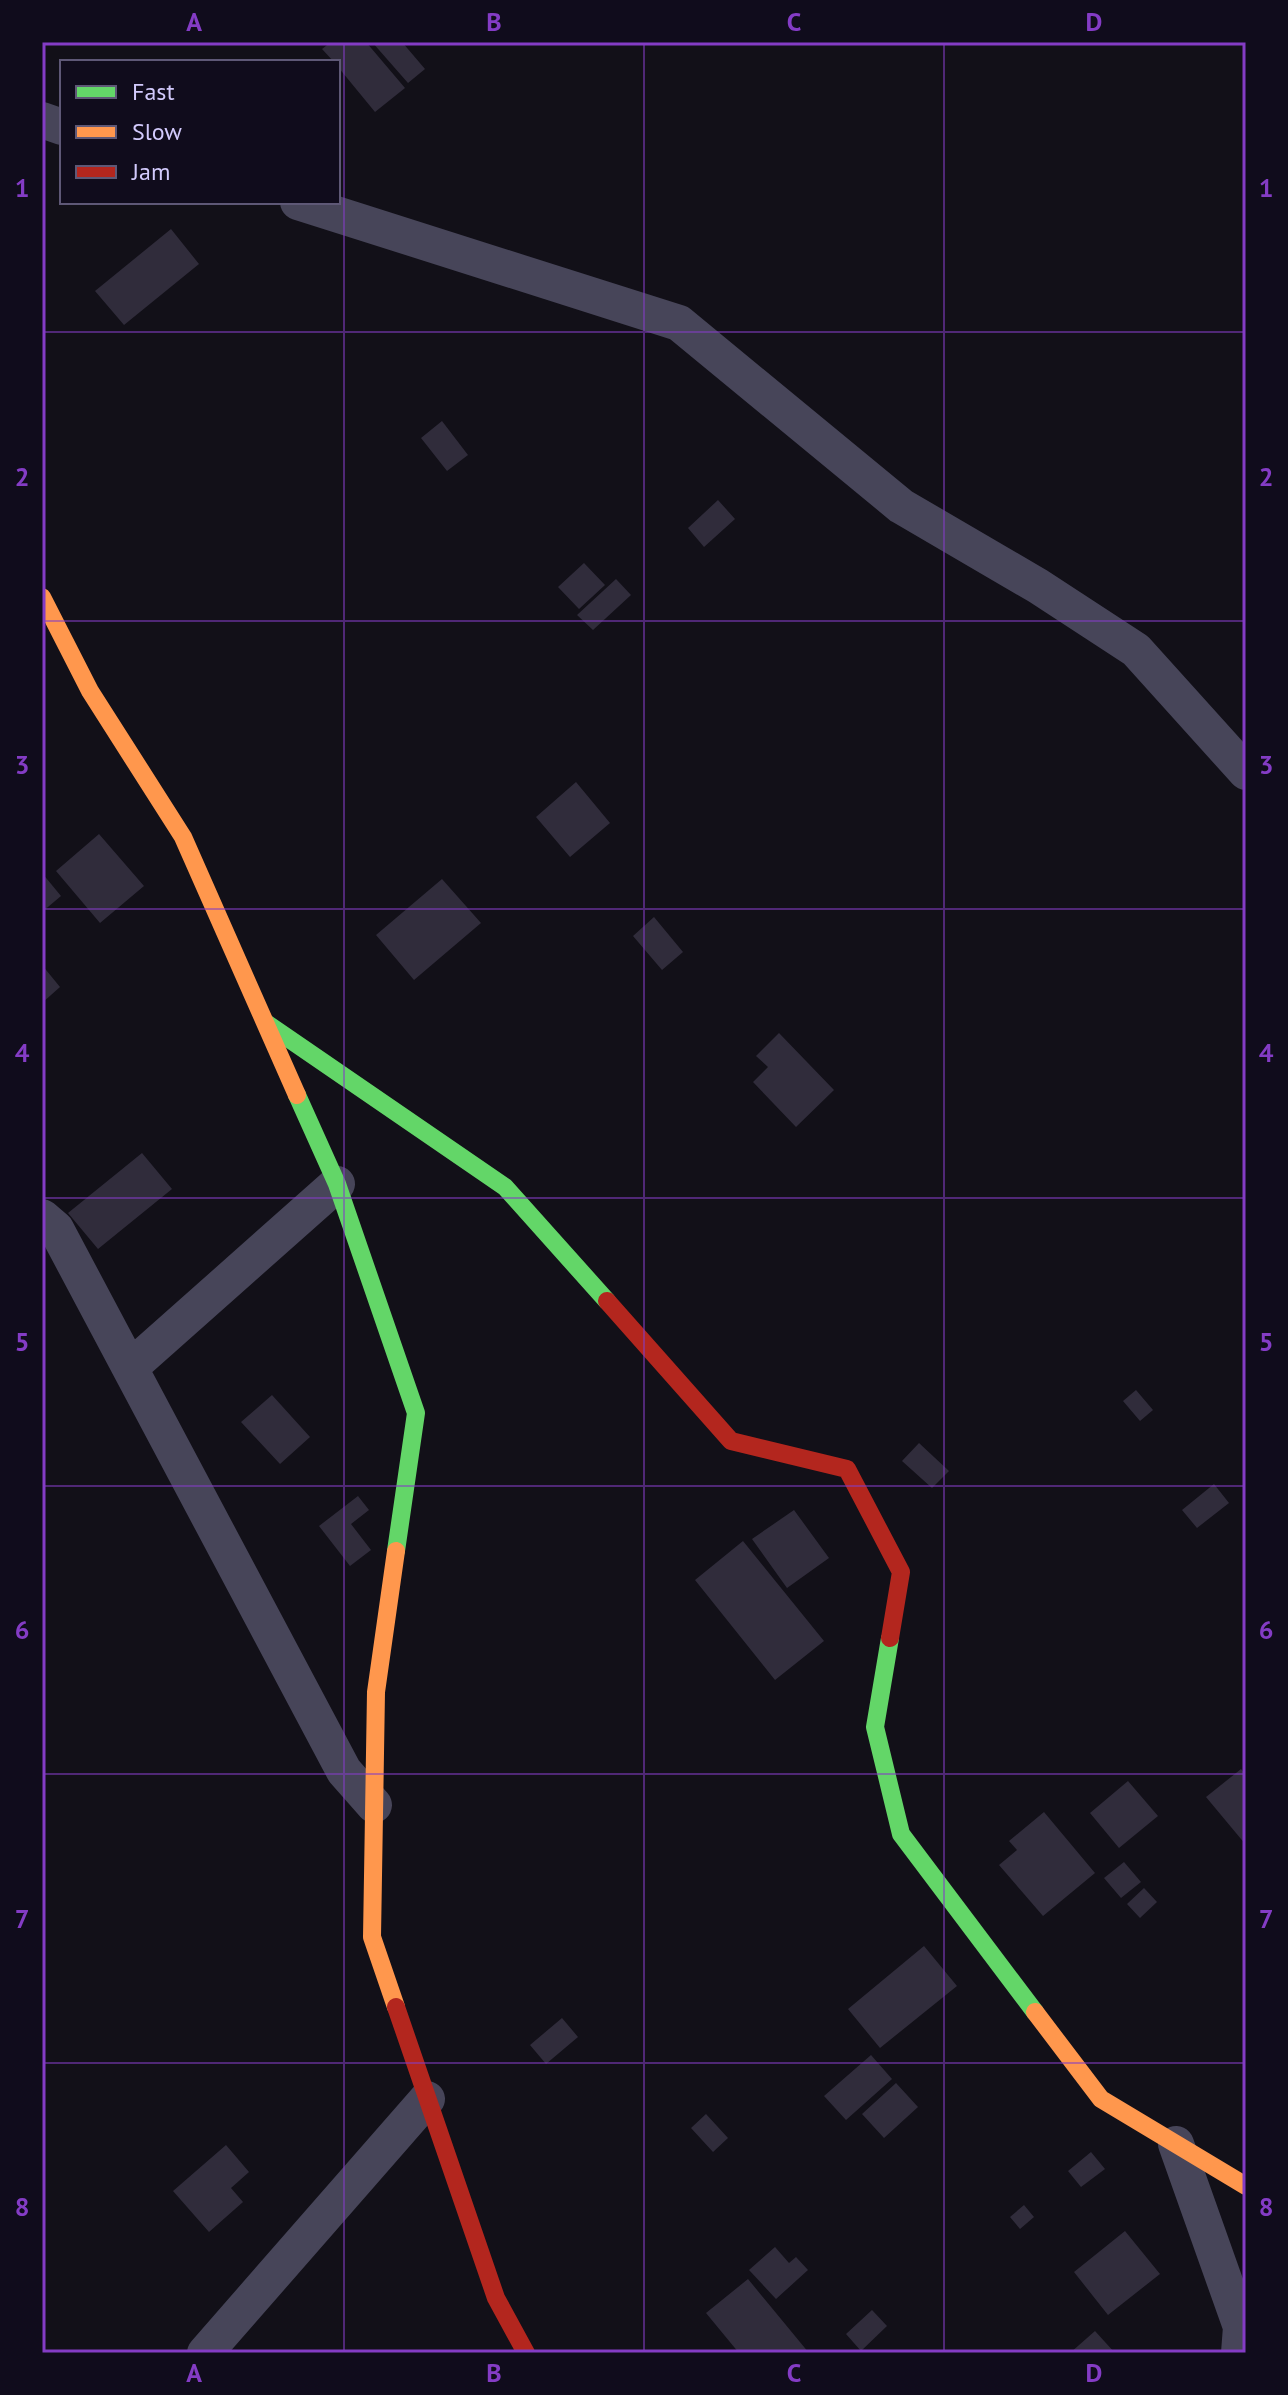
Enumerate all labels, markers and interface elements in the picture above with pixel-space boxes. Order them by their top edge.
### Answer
text: A [186,5,202,38]
text: B [486,5,502,38]
text: C [787,5,801,38]
text: D [1086,5,1102,38]
legend [60,60,340,204]
text: Fast [132,76,175,107]
text: Slow [132,116,182,147]
text: Jam [131,156,170,187]
text: 1 [15,171,29,204]
text: 1 [1259,171,1273,204]
text: 2 [15,460,29,493]
text: 2 [1259,460,1273,493]
text: 3 [15,748,29,781]
text: 3 [1259,748,1273,781]
text: 4 [15,1036,30,1069]
text: 4 [1259,1036,1274,1069]
text: 5 [15,1325,29,1358]
text: 5 [1259,1325,1273,1358]
text: 6 [15,1613,29,1646]
text: 6 [1259,1613,1273,1646]
text: 7 [15,1902,29,1935]
text: 7 [1259,1902,1273,1935]
text: 8 [15,2190,29,2223]
text: 8 [1259,2190,1273,2223]
text: A [186,2356,202,2389]
text: B [486,2356,502,2389]
text: C [787,2356,801,2389]
text: D [1086,2356,1102,2389]

